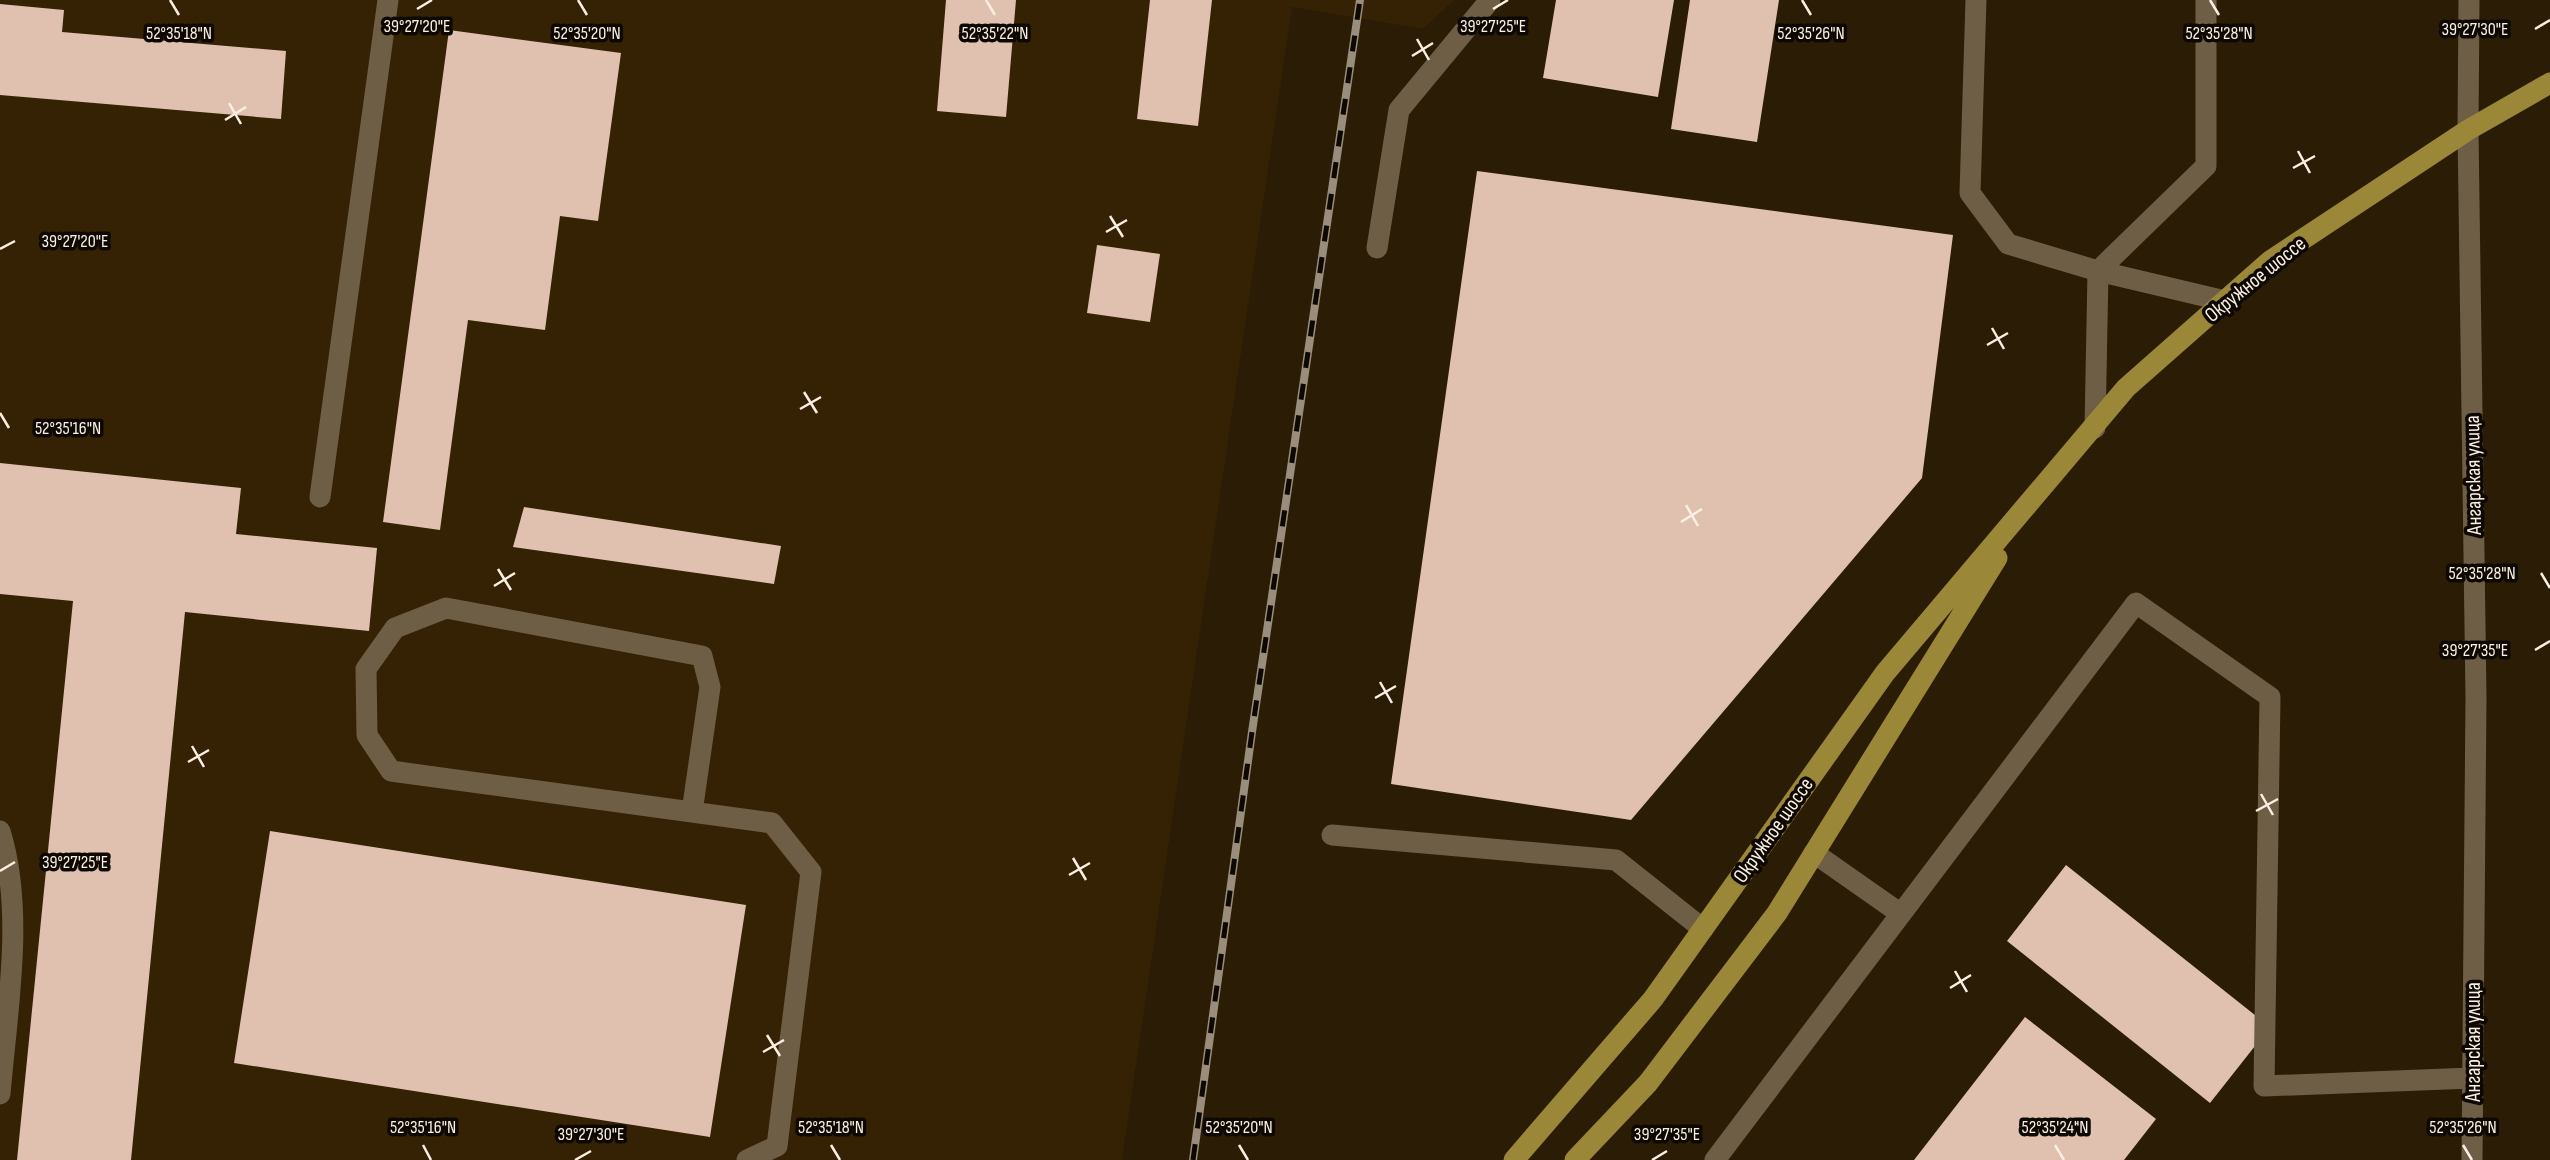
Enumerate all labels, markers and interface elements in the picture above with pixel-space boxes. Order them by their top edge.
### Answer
text: 39°27'20"E [384,16,450,37]
text: 39°27'25"E [1460,16,1526,37]
text: 39°27'30"E [2441,19,2509,40]
text: 52°35'18"N [146,23,212,44]
text: 52°35'20"N [553,23,621,44]
text: 52°35'22"N [962,23,1028,44]
text: 52°35'26"N [1777,23,1845,44]
text: 52°35'28"N [2185,23,2253,44]
text: 39°27'20"E [42,231,108,252]
street label: Окружное шоссе [2200,231,2311,328]
street label: Ангарская улица [2460,415,2487,536]
text: 52°35'16"N [35,418,101,439]
text: 52°35'28"N [2448,563,2516,584]
text: 39°27'35"E [2442,640,2508,661]
street label: Окружное шоссе [1728,773,1819,888]
text: 39°27'25"E [42,852,108,873]
street label: Ангарская улица [2461,982,2486,1103]
text: 52°35'16"N [390,1117,456,1138]
text: 52°35'18"N [798,1117,864,1138]
text: 52°35'20"N [1205,1117,1273,1138]
text: 52°35'24"N [2022,1117,2088,1138]
text: 52°35'26"N [2429,1117,2497,1138]
text: 39°27'30"E [557,1124,625,1145]
text: 39°27'35"E [1634,1124,1700,1145]

